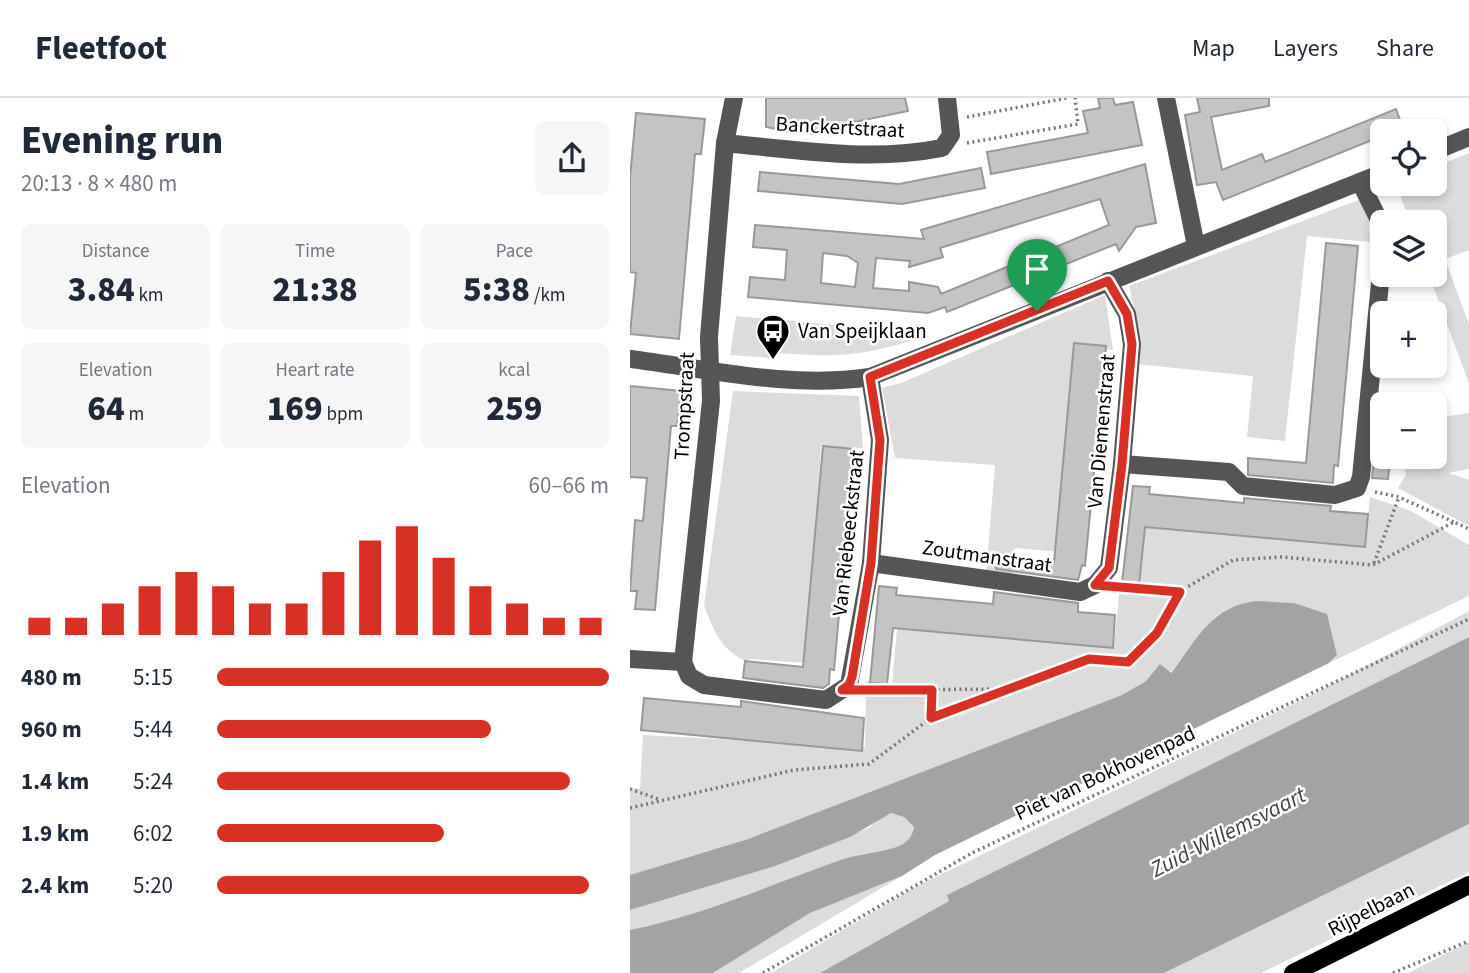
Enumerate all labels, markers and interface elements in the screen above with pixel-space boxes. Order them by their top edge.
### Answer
text: Fleetfoot [35,25,167,72]
text: Map [1192,31,1235,66]
text: Layers [1273,31,1338,66]
text: Share [1376,31,1434,66]
street label: Banckertstraat [775,109,905,145]
text: Evening run [21,114,223,168]
map controls [1370,119,1447,469]
button: locate [1370,119,1447,196]
button: share [535,121,609,195]
text: 20:13 · 8 × 480 m [21,167,177,200]
button: layers [1370,210,1447,287]
text: Distance [82,238,149,265]
text: Time [295,238,335,265]
text: Pace [496,238,533,265]
pin [1007,239,1067,311]
icon: arrive [1018,250,1056,288]
text: 3.84 [68,265,135,315]
text: 21:38 [272,265,358,315]
text: 5:38 [463,265,530,315]
text: km [135,282,164,309]
text: /km [530,282,566,309]
button: + [1370,301,1447,378]
bus stop icon: Van Speijklaan [754,312,792,361]
place label: Van Speijklaan [798,316,927,346]
street label: Trompstraat [666,351,702,461]
street label: Van Diemenstraat [1079,353,1123,509]
text: Elevation [79,357,153,384]
text: Heart rate [275,357,354,384]
text: kcal [498,357,530,384]
text: 64 [87,384,125,434]
text: 169 [267,384,323,434]
text: 259 [486,384,542,434]
button: − [1370,392,1447,469]
text: m [125,401,144,428]
text: bpm [323,401,363,428]
street label: Van Riebeeckstraat [824,448,872,618]
text: Elevation [21,469,111,502]
text: 60–66 m [529,469,609,502]
street label: Zoutmanstraat [920,532,1054,580]
text: 480 m [21,661,82,694]
text: 5:15 [133,661,173,694]
text: 960 m [21,713,82,746]
text: 5:44 [133,713,173,746]
street label: Piet van Bokhovenpad [1010,718,1200,828]
text: 1.4 km [21,765,89,798]
text: 5:24 [133,765,173,798]
water label: Zuid-Willemsvaart [1144,778,1312,886]
text: 1.9 km [21,817,89,850]
text: 6:02 [133,817,173,850]
text: 2.4 km [21,869,89,902]
text: 5:20 [133,869,173,902]
street label: Rijpelbaan [1322,874,1420,944]

